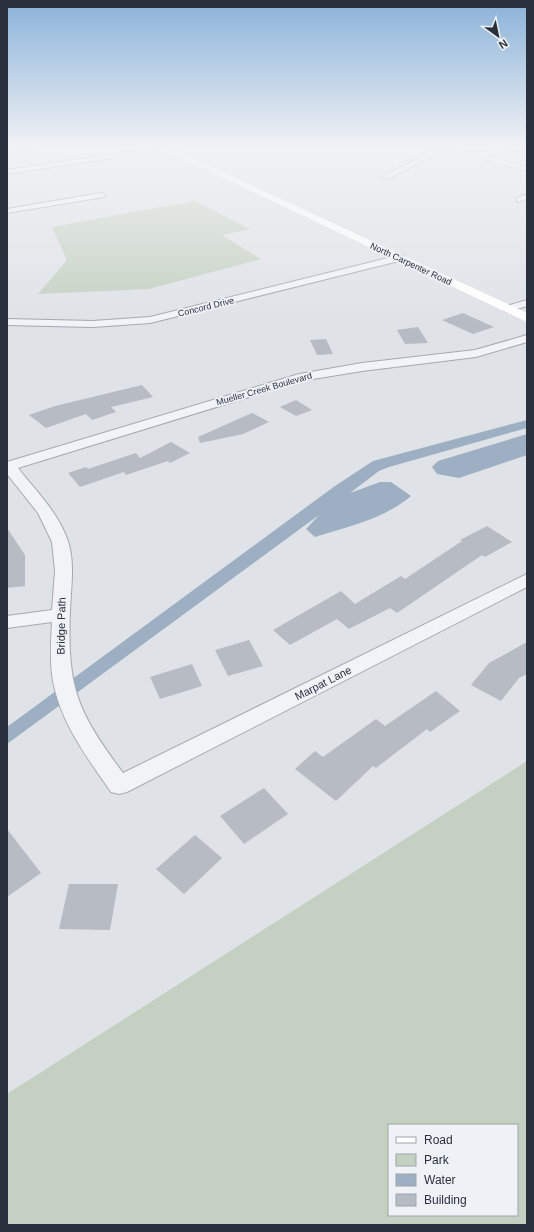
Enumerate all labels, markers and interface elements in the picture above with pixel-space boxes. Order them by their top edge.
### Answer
north arrow [478,16,518,56]
text: N [497,37,510,52]
street label: North Carpenter Road [369,241,453,287]
street label: Concord Drive [177,295,235,319]
street label: Mueller Creek Boulevard [215,371,313,407]
street label: Bridge Path [54,597,68,655]
street label: Marpat Lane [293,664,353,702]
legend [388,1124,518,1216]
text: Road [424,1133,453,1147]
text: Park [424,1153,450,1167]
text: Water [424,1173,456,1187]
text: Building [424,1193,467,1207]

